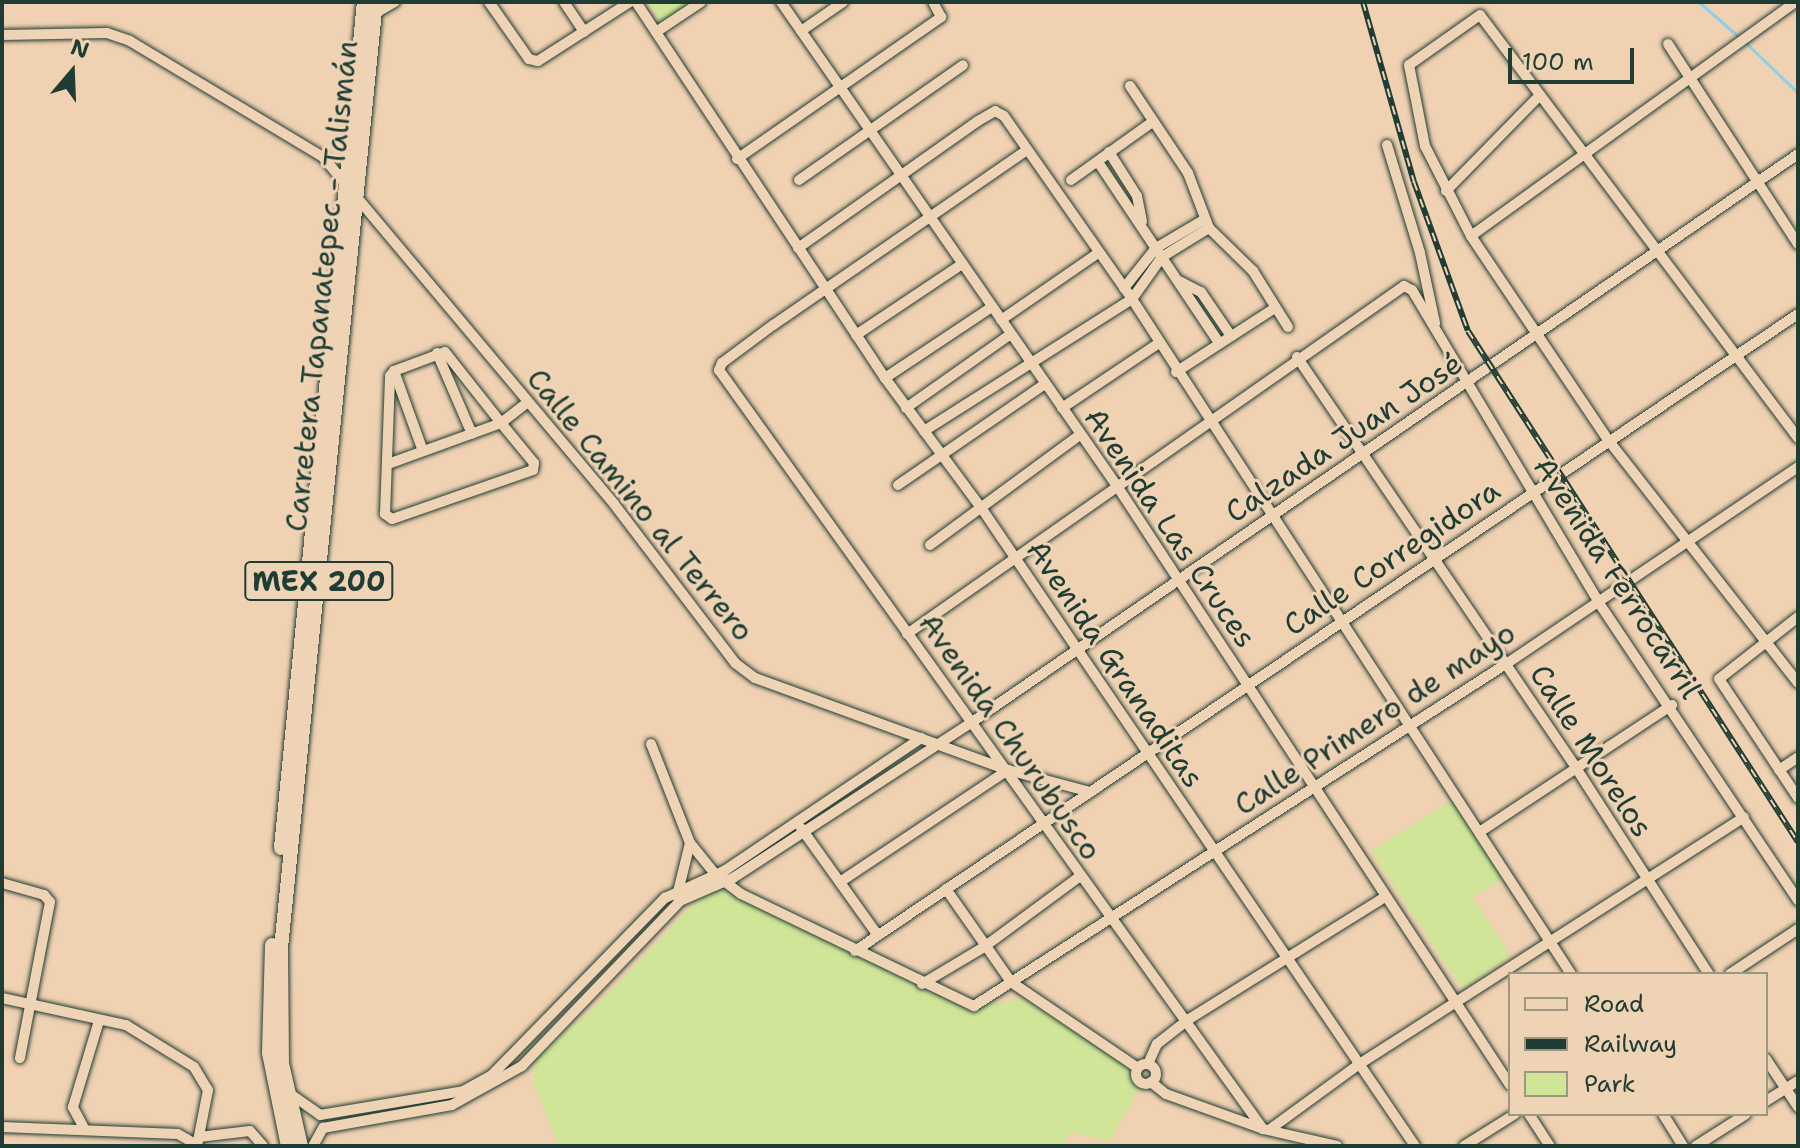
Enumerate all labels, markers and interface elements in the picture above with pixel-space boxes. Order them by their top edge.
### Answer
north arrow [32,32,112,112]
text: N [67,32,93,65]
scale bar [1512,32,1638,82]
street label: Carretera Tapanatepec - Talismán [278,38,366,534]
text: 100 m [1522,46,1594,78]
street label: Calzada Juan José [1219,345,1469,531]
street label: Calle Camino al Terrero [519,361,761,649]
street label: Avenida Las Cruces [1076,401,1264,655]
street label: Avenida Ferrocarril [1526,451,1708,705]
street label: Calle Corregidora [1277,472,1507,644]
street label: Avenida Granaditas [1019,533,1211,795]
road number: MEX 200 [243,557,395,605]
street label: Avenida Churubusco [911,607,1109,867]
street label: Calle Primero de mayo [1228,615,1522,823]
street label: Calle Morelos [1522,658,1660,844]
legend [1508,972,1768,1116]
text: Road [1584,988,1644,1020]
text: Railway [1584,1028,1677,1060]
text: Park [1584,1068,1636,1100]

